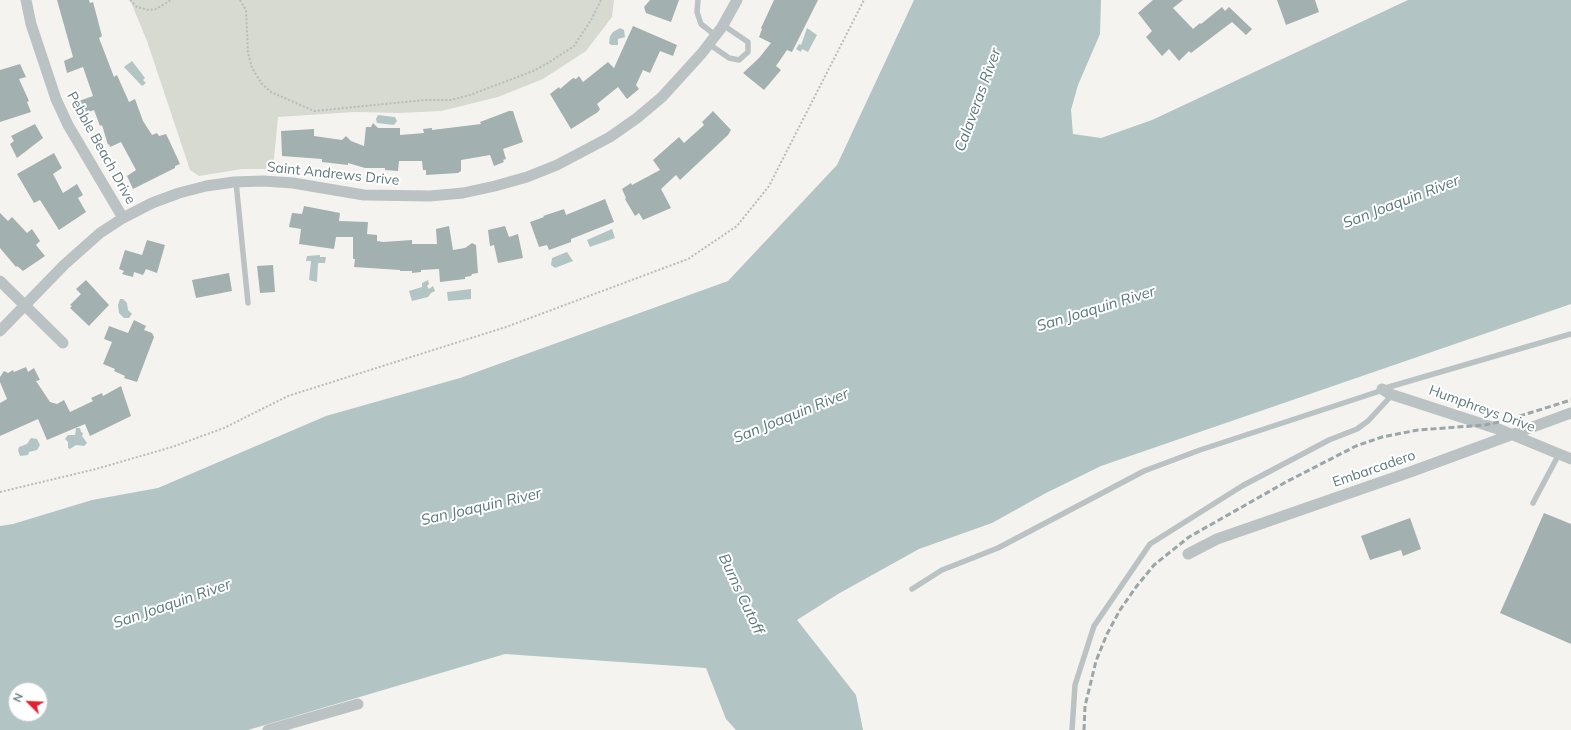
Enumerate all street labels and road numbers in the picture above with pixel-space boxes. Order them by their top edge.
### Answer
street label: Pebble Beach Drive [63,89,139,207]
street label: Saint Andrews Drive [266,159,400,189]
street label: Humphreys Drive [1427,382,1537,436]
street label: Embarcadero [1330,447,1418,491]

